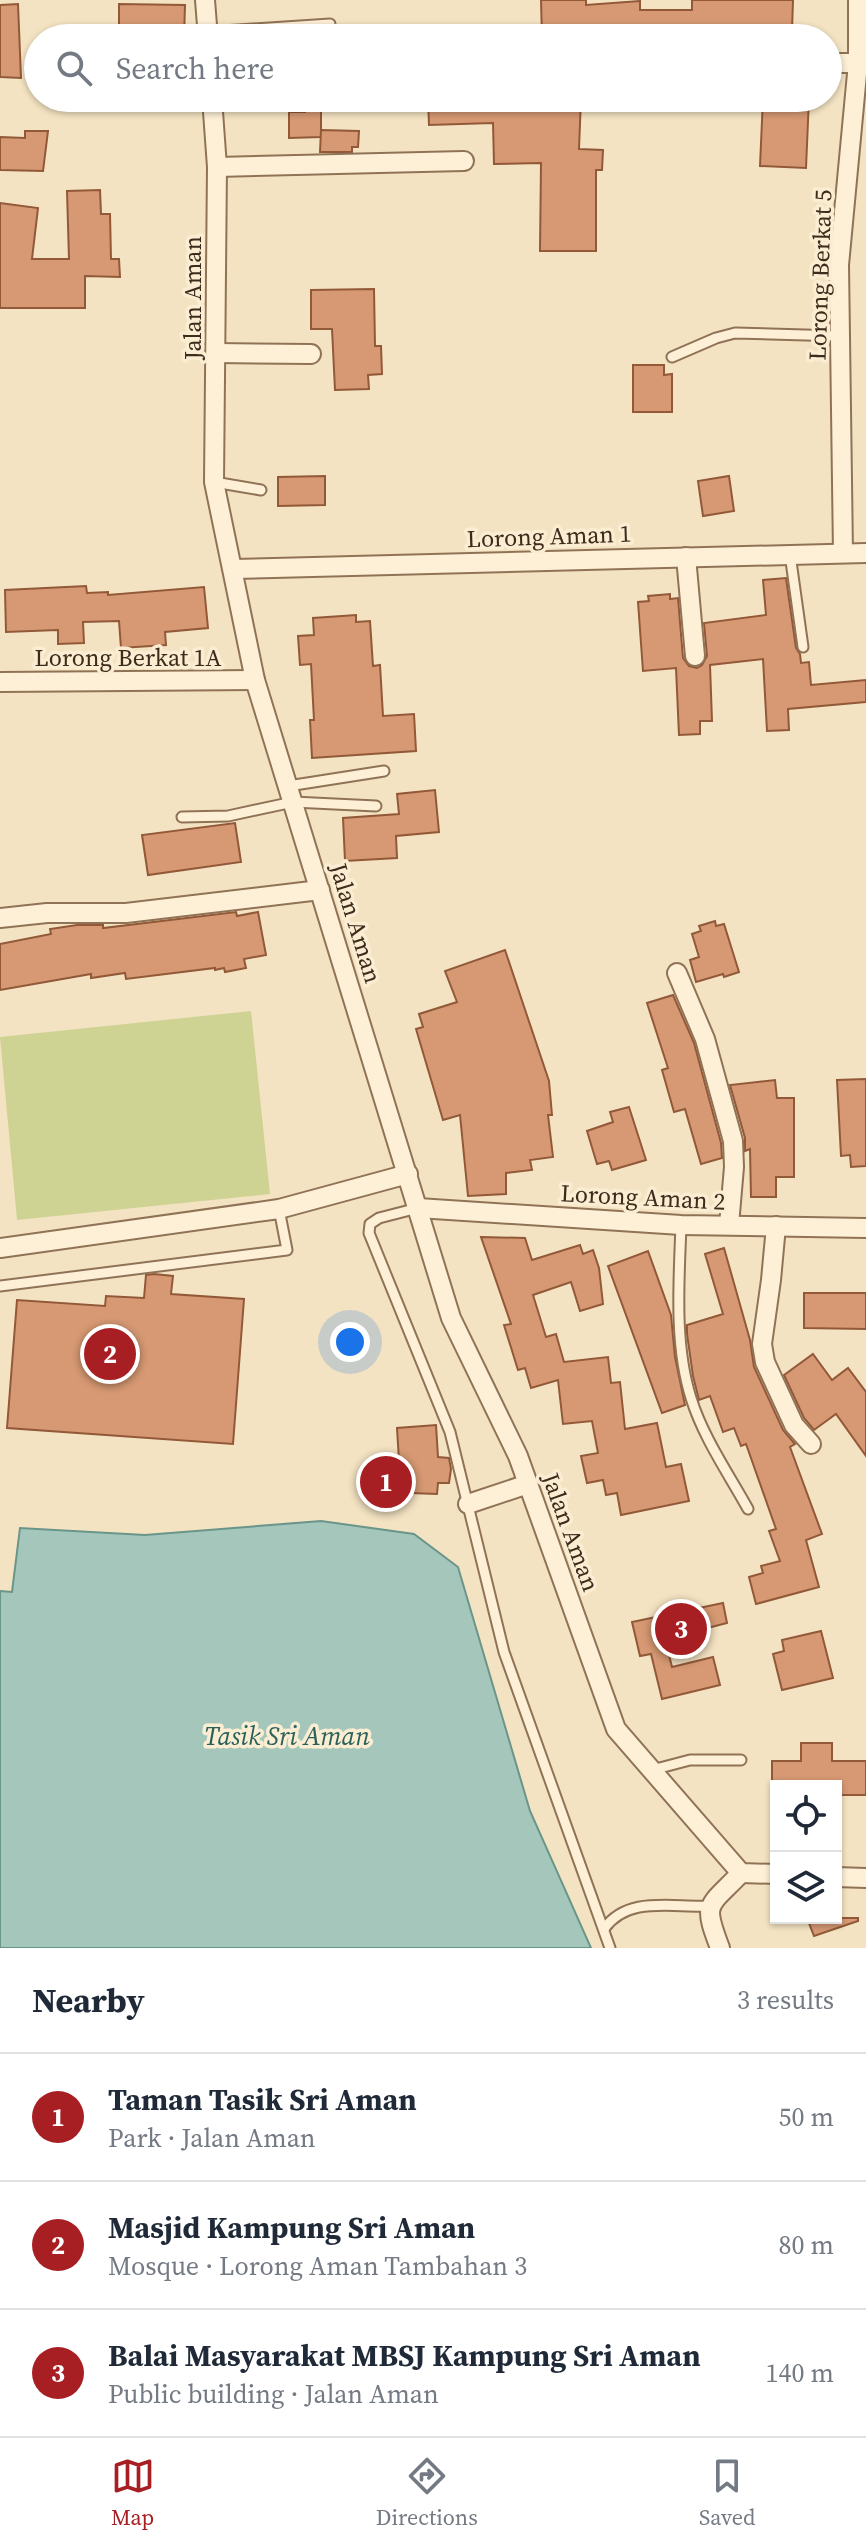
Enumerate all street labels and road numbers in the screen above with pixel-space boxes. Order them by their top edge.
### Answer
street label: Lorong Berkat 5 [801,189,839,361]
street label: Jalan Aman [176,236,209,361]
street label: Lorong Aman 1 [466,517,632,555]
street label: Lorong Berkat 1A [34,641,222,674]
street label: Jalan Aman [322,858,390,987]
street label: Lorong Aman 2 [560,1176,726,1218]
street label: Jalan Aman [534,1467,608,1596]

